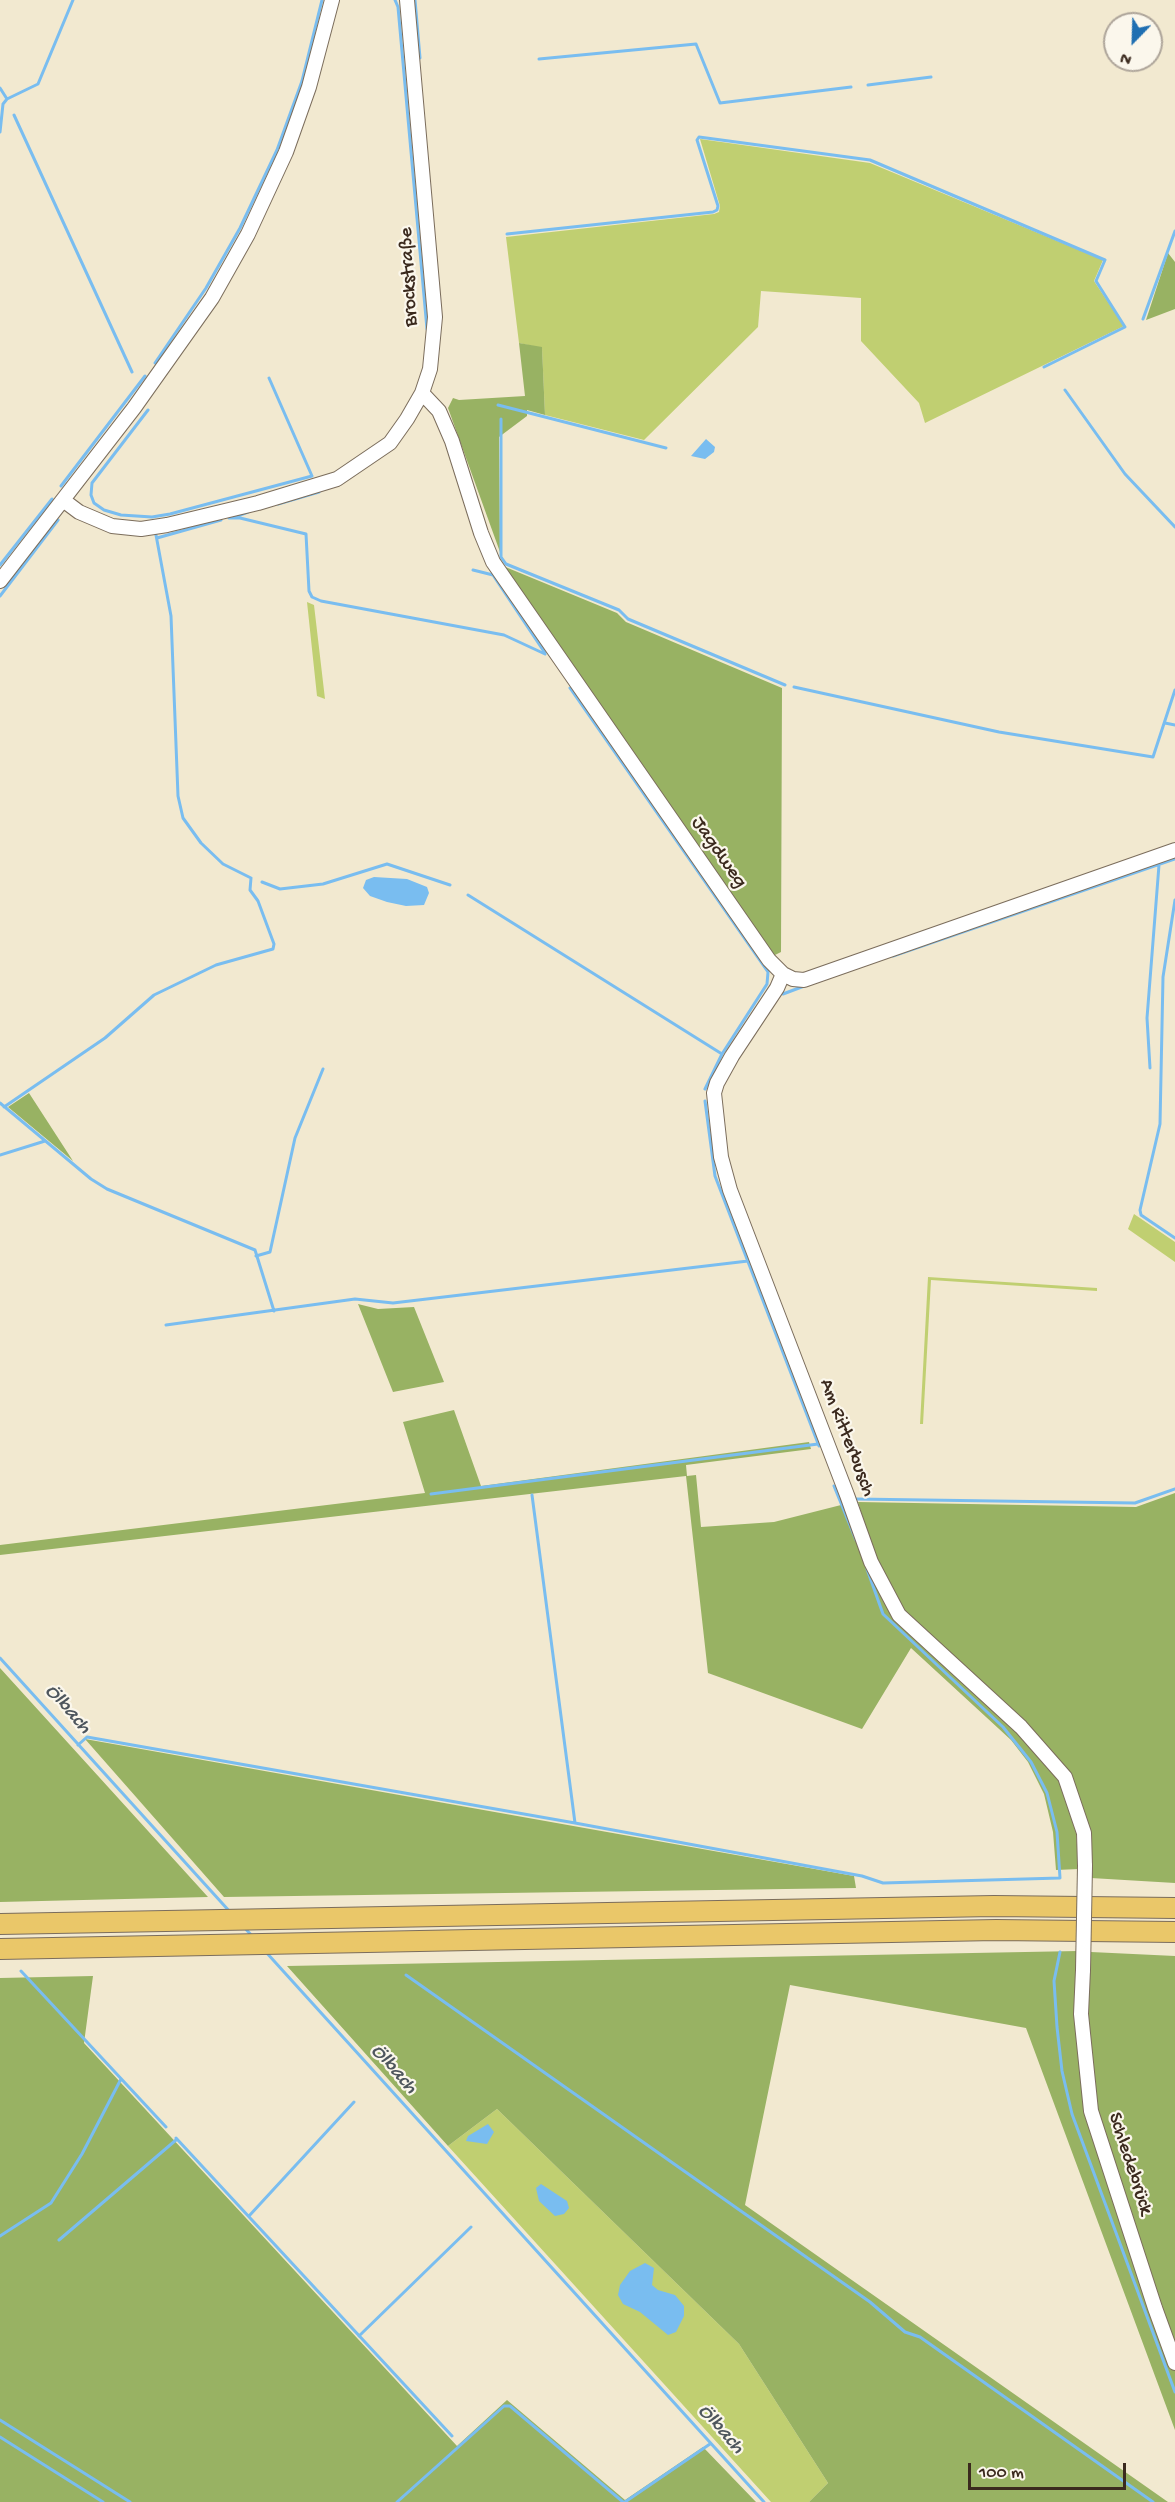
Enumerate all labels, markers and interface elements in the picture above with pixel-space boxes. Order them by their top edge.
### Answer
north arrow [1103,12,1163,72]
text: N [1118,46,1135,68]
street label: Brockstraße [395,227,425,327]
street label: Jagdweg [685,813,751,893]
street label: Am Ritterbusch [813,1376,879,1500]
water label: Ölbach [38,1680,96,1740]
water label: Ölbach [364,2040,422,2100]
street label: Schledebrück [1101,2110,1157,2218]
water label: Ölbach [691,2400,749,2460]
scale bar [971,2451,1128,2489]
text: 100 m [979,2463,1024,2484]

